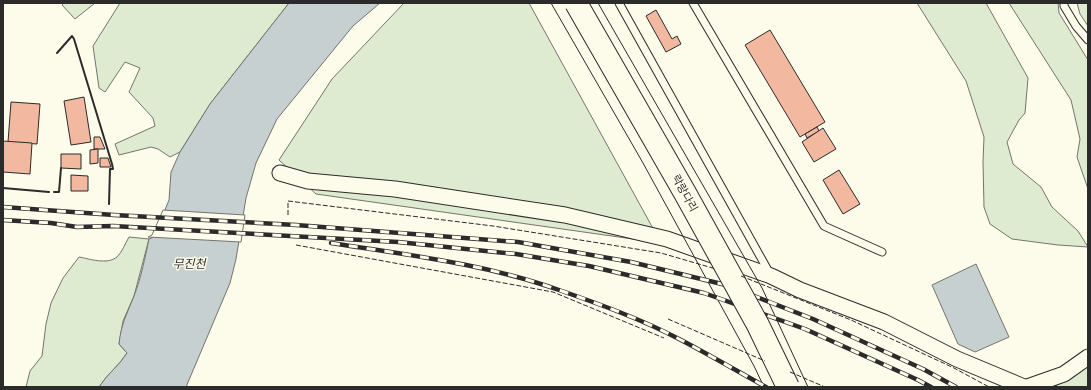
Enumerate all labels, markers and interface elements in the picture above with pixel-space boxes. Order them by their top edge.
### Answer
street label: 락랑다리 [669,172,701,214]
water label: 무진천 [172,256,208,271]

